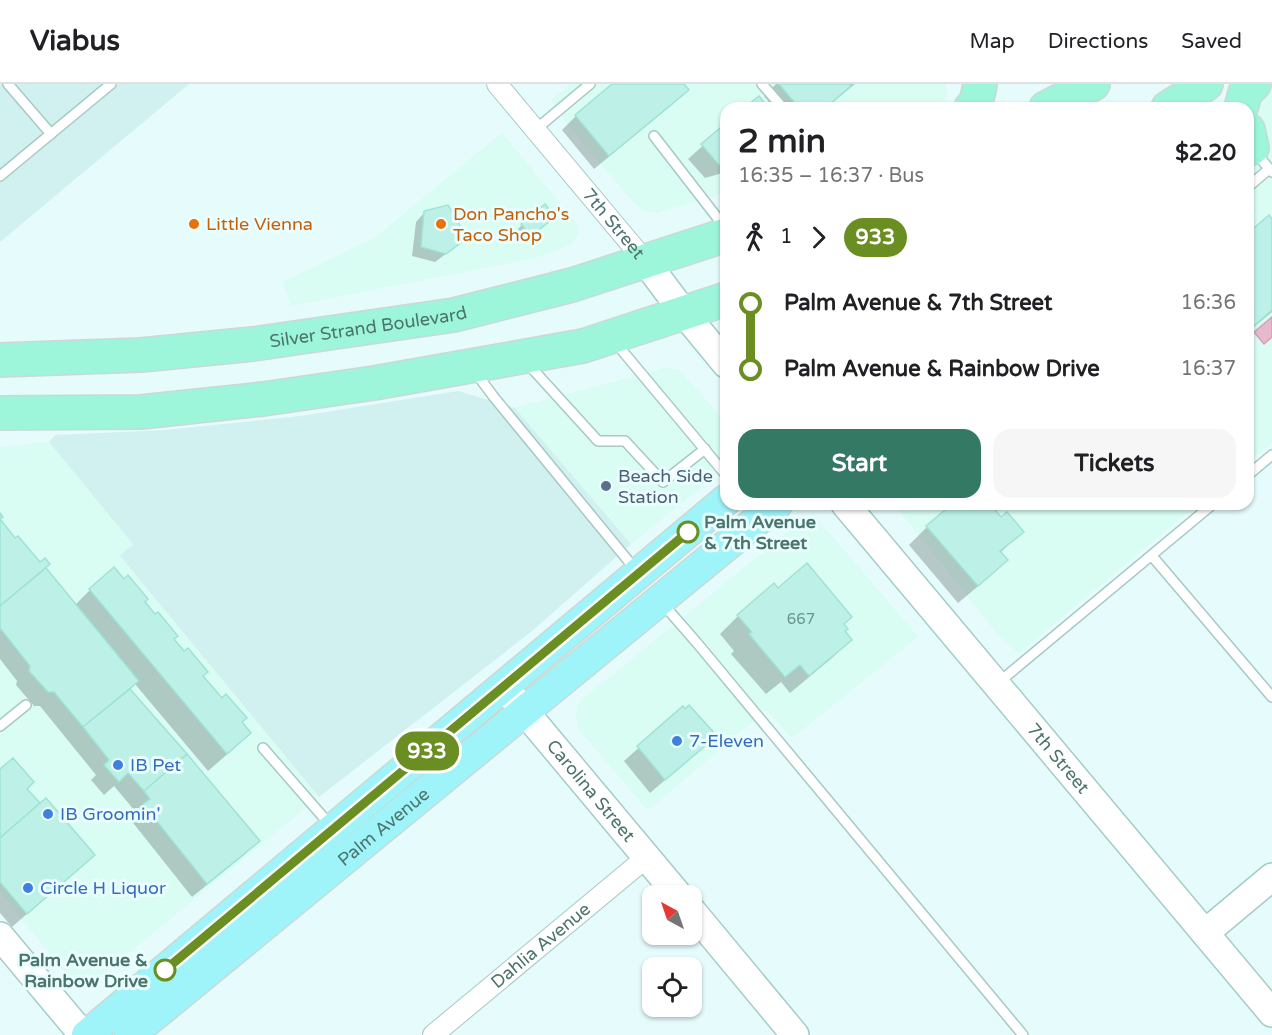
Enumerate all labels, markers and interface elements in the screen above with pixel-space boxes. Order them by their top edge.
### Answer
text: Viabus [30,24,120,58]
text: Map [969,29,1015,54]
text: Directions [1048,29,1148,54]
text: Saved [1181,29,1242,54]
text: 2 min [738,122,826,161]
text: $2.20 [1175,140,1236,166]
text: 16:35 – 16:37 · Bus [738,164,924,188]
street label: 7th Street [578,184,650,264]
place label: Don Pancho's Taco Shop [453,203,569,246]
place label: Little Vienna [206,213,313,235]
marker: Little Vienna [187,217,201,231]
marker: Don Pancho's Taco Shop [434,217,448,231]
icon: walk [738,221,771,254]
icon: forward [802,221,835,254]
text: 1 [780,225,793,249]
text: 933 [856,225,895,250]
text: Palm Avenue & 7th Street [784,290,1052,316]
text: 16:36 [1181,291,1236,315]
street label: Silver Strand Boulevard [268,301,469,352]
text: Palm Avenue & Rainbow Drive [784,356,1100,382]
text: 16:37 [1181,357,1236,381]
button: Start [738,429,981,498]
button: Tickets [993,429,1236,498]
place label: Beach Side Station [618,465,713,508]
marker: Beach Side Station [599,479,613,493]
place label: Palm Avenue & 7th Street [704,511,816,554]
marker: Palm Avenue & 7th Street [677,521,699,543]
house number: 667 [787,610,815,628]
street label: 7th Street [1023,719,1094,798]
place label: 7-Eleven [689,730,764,752]
line badge: 933 [392,732,462,770]
marker: 7-Eleven [670,734,684,748]
street label: Carolina Street [542,735,640,846]
text: 933 [407,739,447,764]
place label: IB Pet [130,754,181,776]
marker: IB Pet [111,758,125,772]
street label: Palm Avenue [333,783,434,871]
place label: IB Groomin' [60,803,160,825]
marker: IB Groomin' [41,807,55,821]
place label: Circle H Liquor [40,877,166,899]
marker: Circle H Liquor [21,881,35,895]
north arrow [642,885,702,945]
map controls [642,885,702,1017]
street label: Dahlia Avenue [486,898,595,993]
place label: Palm Avenue & Rainbow Drive [18,949,148,992]
button: locate [642,957,702,1017]
marker: Palm Avenue & Rainbow Drive [154,959,176,981]

